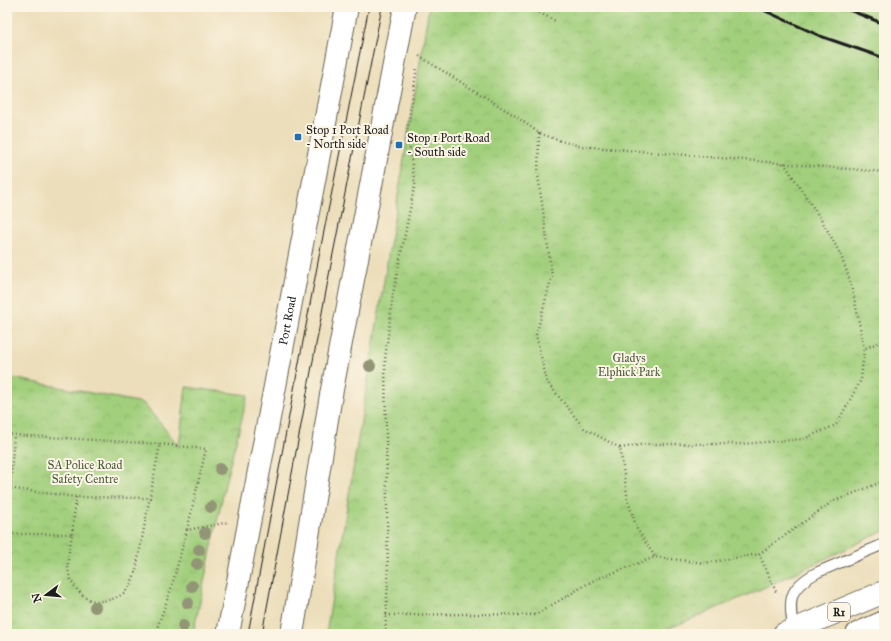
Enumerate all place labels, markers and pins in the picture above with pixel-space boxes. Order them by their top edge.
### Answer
place label: Stop 1 Port Road - North side [306,123,389,151]
place label: Stop 1 Port Road - South side [407,131,490,159]
marker: Stop 1 Port Road - North side [293,132,303,142]
marker: Stop 1 Port Road - South side [394,140,404,150]

